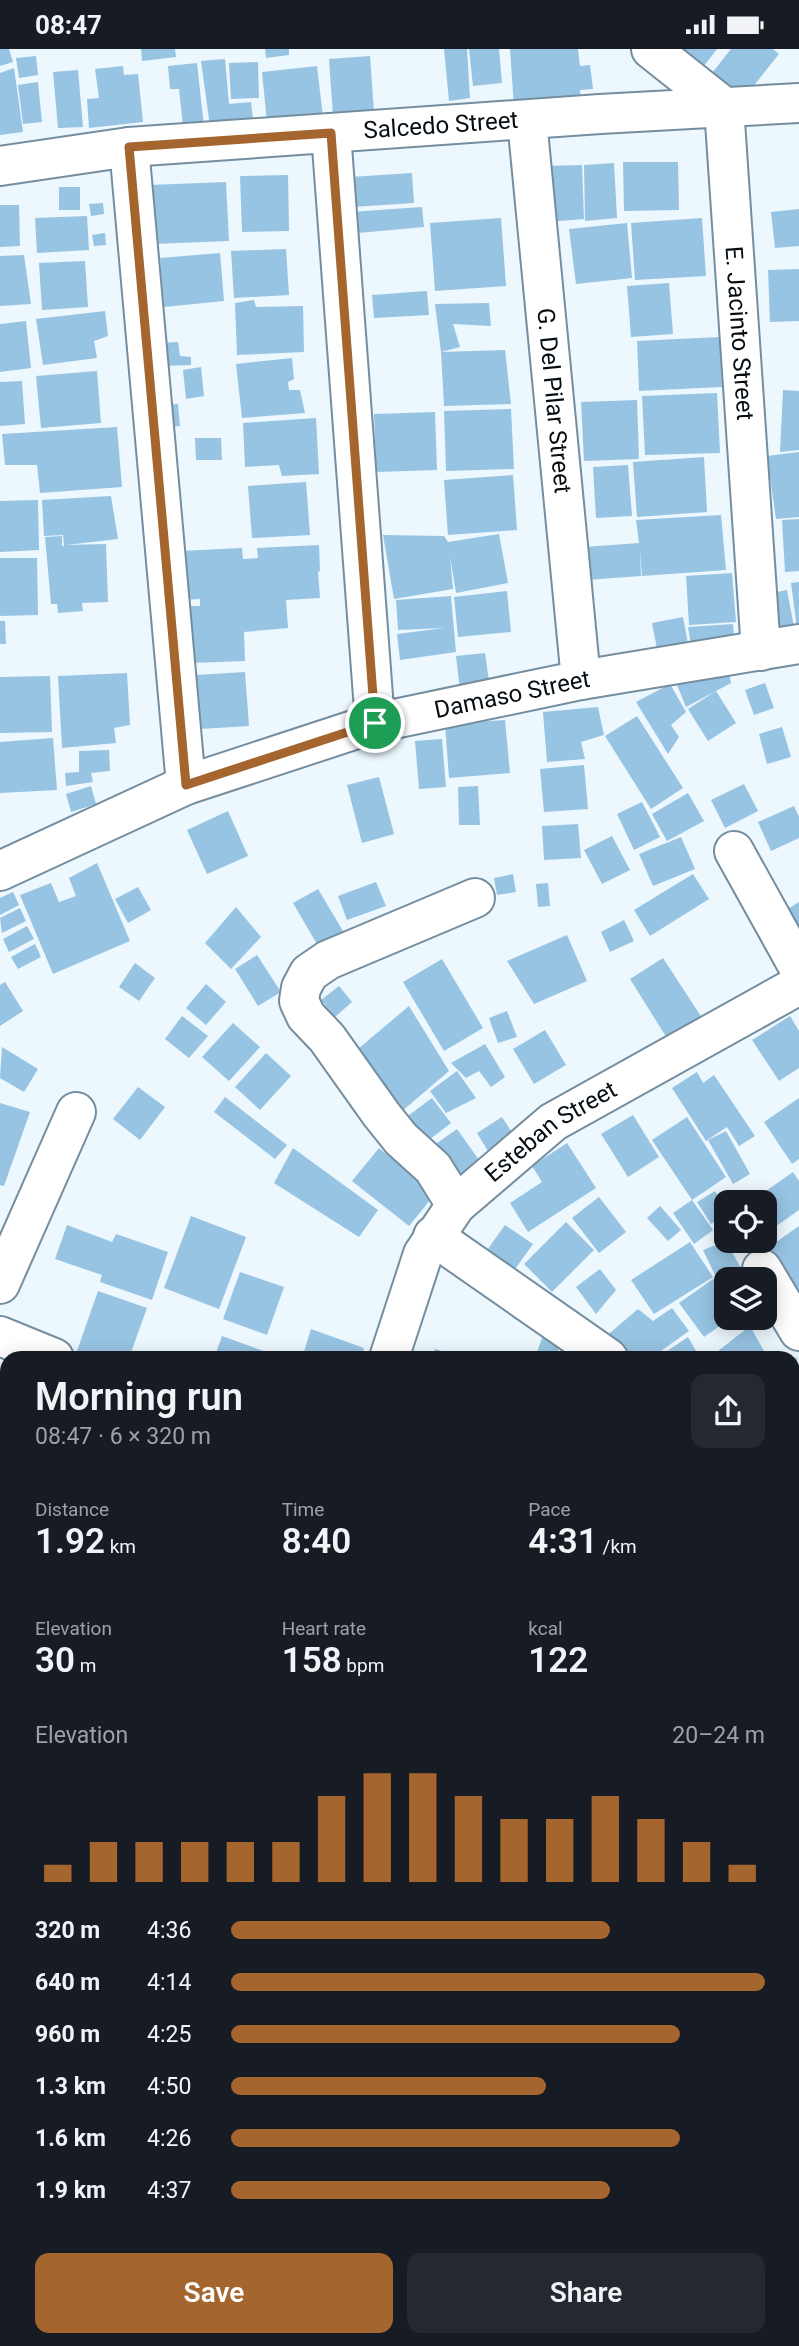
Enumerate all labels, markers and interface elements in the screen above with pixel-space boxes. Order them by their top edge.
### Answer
text: 08:47 [35,10,102,40]
street label: Salcedo Street [363,106,519,145]
street label: E. Jacinto Street [719,245,759,421]
street label: G. Del Pilar Street [531,307,577,495]
street label: Damaso Street [432,665,592,724]
pin [345,693,405,753]
icon: arrive [356,704,394,742]
street label: Esteban Street [479,1075,622,1188]
map controls [714,1190,777,1330]
button: locate [714,1190,777,1253]
button: layers [714,1267,777,1330]
button: share [691,1374,765,1448]
text: Morning run [35,1375,243,1419]
text: 08:47 · 6 × 320 m [35,1423,211,1450]
text: Distance [35,1498,109,1521]
text: Time [282,1498,324,1521]
text: Pace [528,1498,571,1521]
text: 1.92 [35,1521,105,1562]
text: 8:40 [282,1521,351,1562]
text: 4:31 [528,1521,598,1562]
text: km [105,1535,136,1558]
text: /km [598,1535,637,1558]
text: Elevation [35,1617,112,1640]
text: Heart rate [282,1617,366,1640]
text: kcal [528,1617,563,1640]
text: 30 [35,1640,75,1681]
text: 158 [282,1640,342,1681]
text: 122 [528,1640,588,1681]
text: m [75,1654,96,1677]
text: bpm [342,1654,384,1677]
text: Elevation [35,1722,128,1749]
text: 20–24 m [672,1722,765,1749]
text: 320 m [35,1917,100,1944]
text: 4:36 [147,1917,191,1944]
text: 640 m [35,1969,100,1996]
text: 4:14 [147,1969,191,1996]
text: 960 m [35,2021,100,2048]
text: 4:25 [147,2021,191,2048]
text: 1.3 km [35,2073,106,2100]
text: 4:50 [147,2073,191,2100]
text: 1.6 km [35,2125,106,2152]
text: 4:26 [147,2125,191,2152]
text: 1.9 km [35,2177,106,2204]
text: 4:37 [147,2177,191,2204]
button: Save [35,2253,393,2333]
button: Share [407,2253,765,2333]

